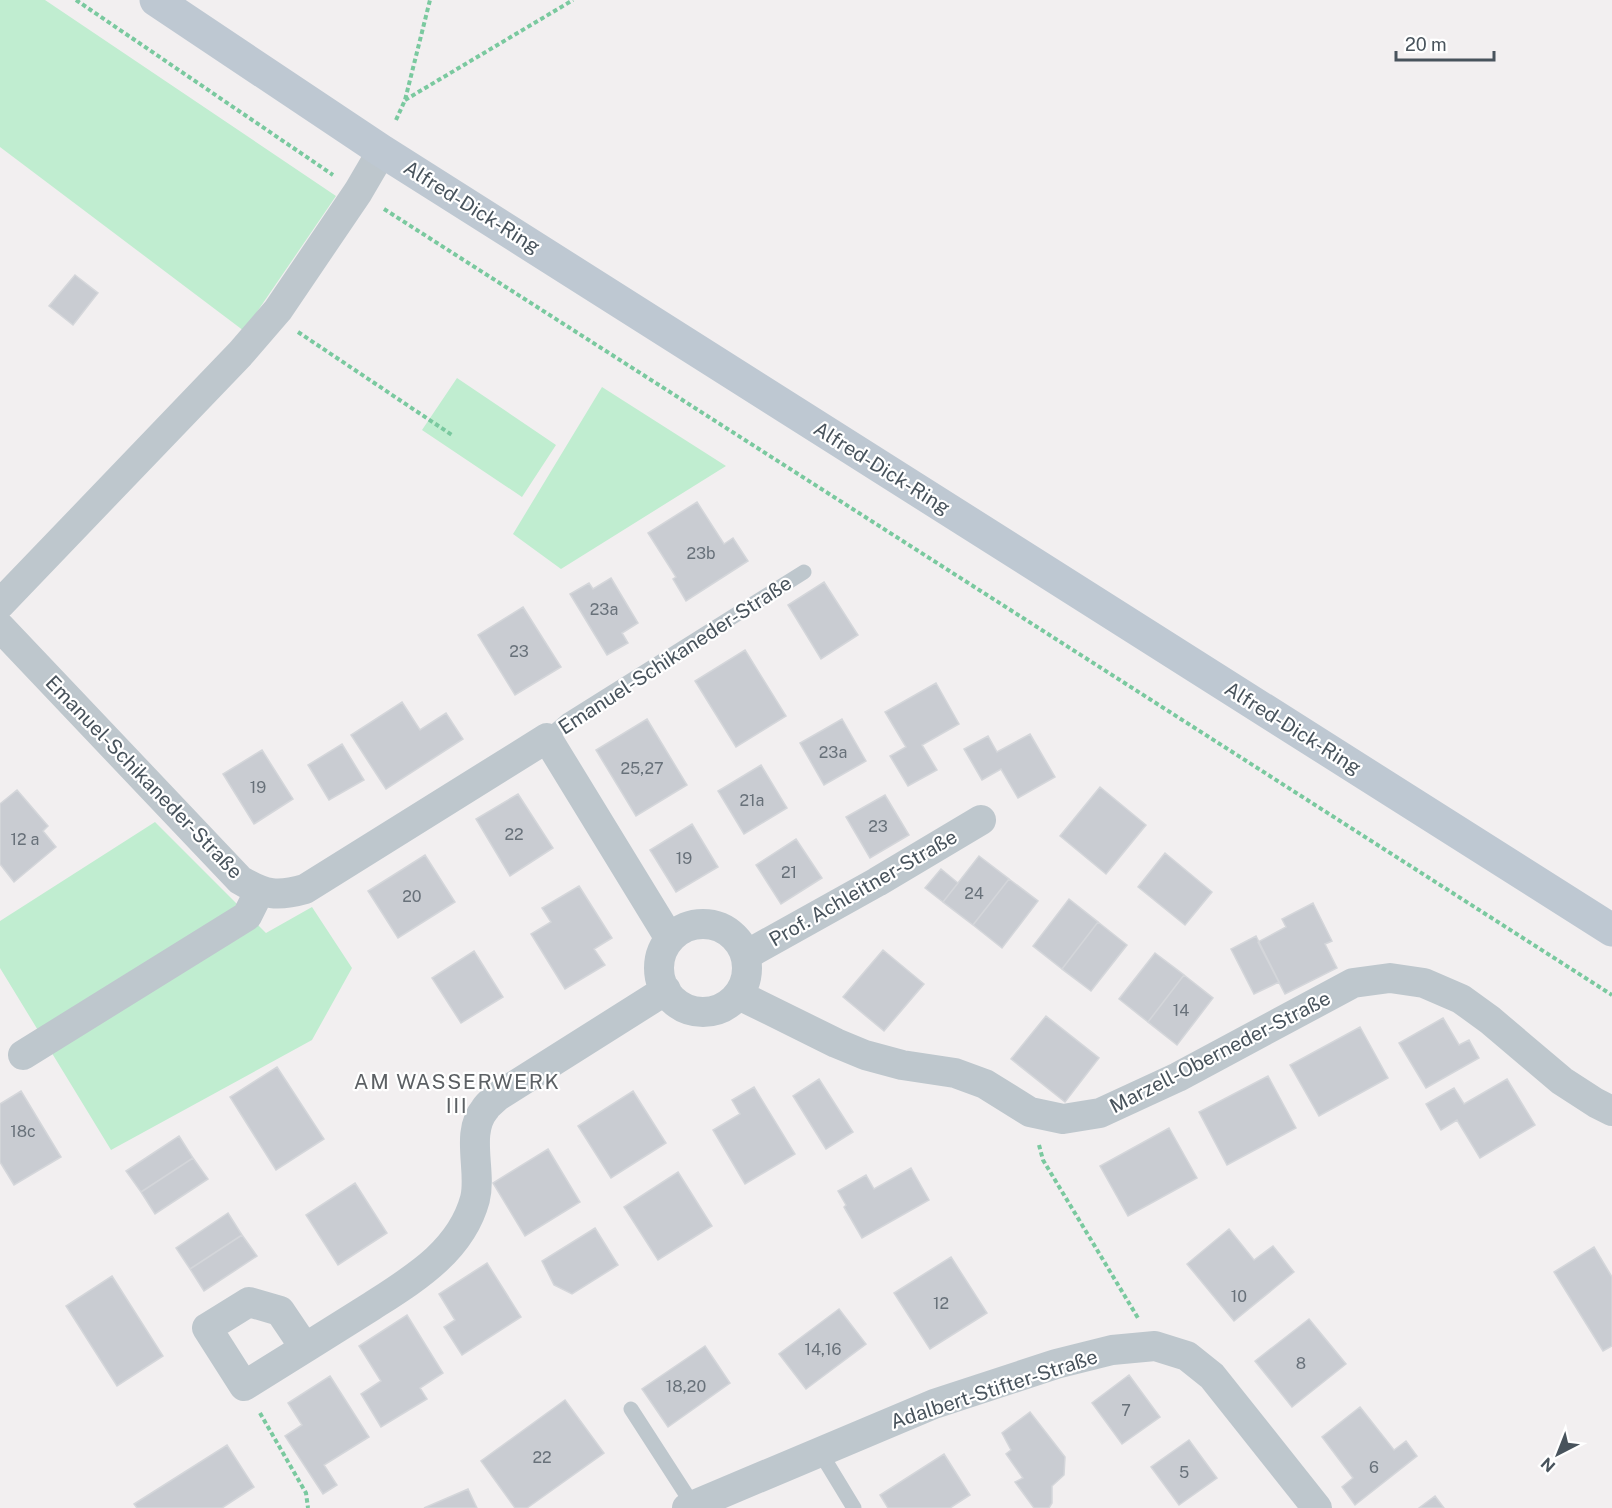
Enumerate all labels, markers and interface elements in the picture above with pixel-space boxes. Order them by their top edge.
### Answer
scale bar [1396,24,1494,62]
text: 20 m [1405,34,1447,55]
street label: Alfred-Dick-Ring [399,155,545,259]
street label: Alfred-Dick-Ring [809,416,955,520]
house number: 23b [686,544,716,563]
street label: Emanuel-Schikaneder-Straße [554,571,796,739]
house number: 23a [590,600,618,619]
house number: 23 [509,642,529,661]
street label: Emanuel-Schikaneder-Straße [41,670,247,884]
street label: Alfred-Dick-Ring [1220,676,1366,780]
house number: 23a [819,743,847,762]
house number: 25,27 [620,759,664,778]
house number: 19 [250,778,266,797]
house number: 21a [740,791,764,810]
house number: 23 [868,817,888,836]
street label: Prof. Achleitner-Straße [765,824,961,952]
house number: 22 [504,825,524,844]
house number: 12 a [11,830,39,849]
house number: 19 [676,849,692,868]
house number: 21 [781,863,797,882]
house number: 24 [964,884,984,903]
house number: 20 [402,887,422,906]
street label: Marzell-Oberneder-Straße [1106,986,1334,1118]
house number: 14 [1173,1001,1189,1020]
district label: AM WASSERWERK III [354,1069,560,1118]
house number: 18c [10,1122,36,1141]
house number: 10 [1231,1287,1247,1306]
house number: 12 [933,1294,949,1313]
house number: 14,16 [805,1340,841,1359]
street label: Adalbert-Stifter-Straße [887,1344,1101,1434]
house number: 8 [1296,1354,1306,1373]
house number: 18,20 [666,1377,706,1396]
house number: 7 [1121,1401,1131,1420]
north arrow [1528,1424,1588,1484]
house number: 22 [532,1448,552,1467]
text: N [1537,1454,1559,1476]
house number: 6 [1369,1458,1379,1477]
house number: 5 [1179,1463,1189,1482]

